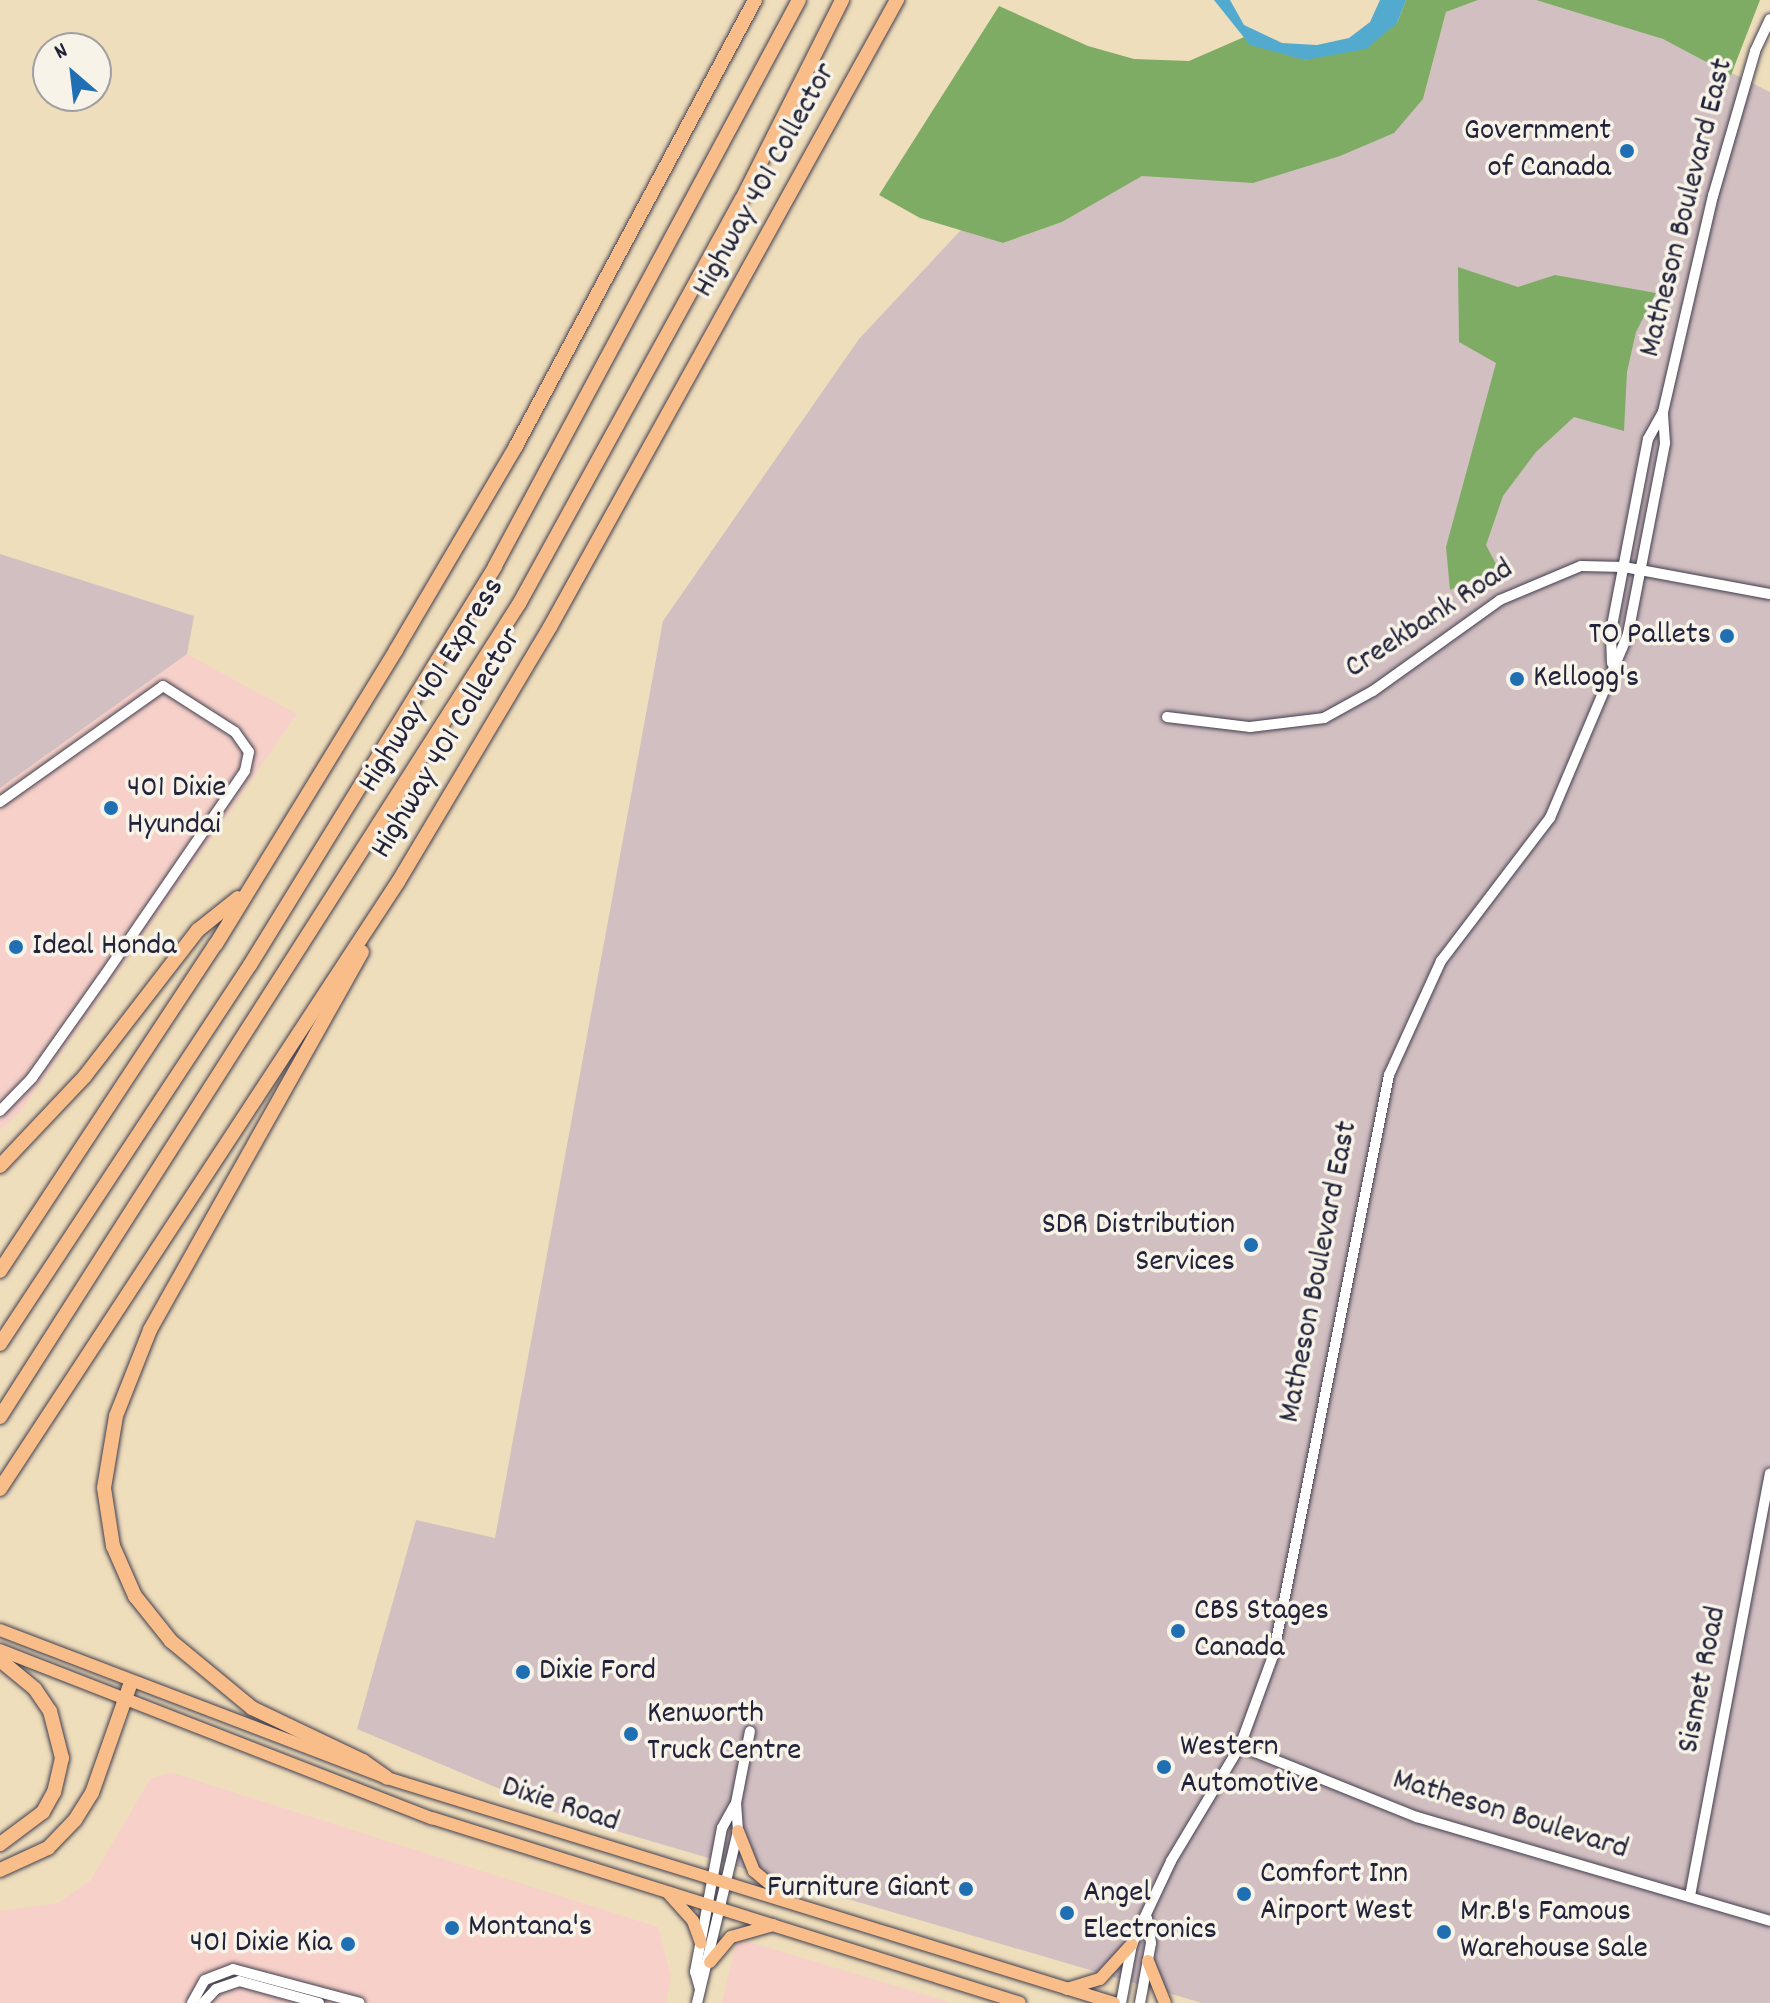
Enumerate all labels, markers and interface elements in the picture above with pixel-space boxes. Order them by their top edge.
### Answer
north arrow [32,32,112,112]
text: N [49,36,74,68]
street label: Matheson Boulevard East [1632,55,1744,361]
street label: Highway 401 Collector [686,57,846,305]
place label: Government of Canada [1464,114,1611,189]
marker: Government of Canada [1618,142,1636,160]
street label: Creekbank Road [1339,551,1521,689]
street label: Highway 401 Express [352,572,514,800]
place label: TO Pallets [1588,617,1711,655]
street label: Highway 401 Collector [364,622,532,866]
marker: TO Pallets [1718,627,1736,645]
place label: Kellogg's [1533,660,1639,698]
marker: Kellogg's [1508,670,1526,688]
place label: 401 Dixie Hyundai [127,771,226,846]
marker: 401 Dixie Hyundai [102,799,120,817]
place label: Ideal Honda [32,928,176,966]
marker: Ideal Honda [7,938,25,956]
street label: Matheson Boulevard East [1272,1118,1368,1426]
place label: SDR Distribution Services [1042,1208,1235,1283]
marker: SDR Distribution Services [1242,1236,1260,1254]
place label: CBS Stages Canada [1194,1594,1329,1669]
street label: Sismet Road [1671,1603,1737,1757]
marker: CBS Stages Canada [1169,1622,1187,1640]
place label: Dixie Ford [539,1653,656,1691]
marker: Dixie Ford [514,1663,532,1681]
place label: Kenworth Truck Centre [647,1697,801,1772]
marker: Kenworth Truck Centre [622,1725,640,1743]
place label: Western Automotive [1180,1730,1319,1805]
marker: Western Automotive [1155,1758,1173,1776]
street label: Matheson Boulevard [1388,1762,1632,1870]
street label: Dixie Road [496,1769,624,1843]
place label: Comfort Inn Airport West [1260,1857,1413,1932]
place label: Furniture Giant [767,1870,950,1908]
place label: Angel Electronics [1083,1876,1217,1951]
marker: Furniture Giant [957,1880,975,1898]
marker: Comfort Inn Airport West [1235,1885,1253,1903]
place label: Mr.B's Famous Warehouse Sale [1460,1895,1648,1970]
marker: Angel Electronics [1058,1904,1076,1922]
place label: Montana's [468,1909,592,1947]
marker: Montana's [443,1919,461,1937]
marker: Mr.B's Famous Warehouse Sale [1435,1923,1453,1941]
place label: 401 Dixie Kia [190,1925,332,1963]
marker: 401 Dixie Kia [339,1935,357,1953]

